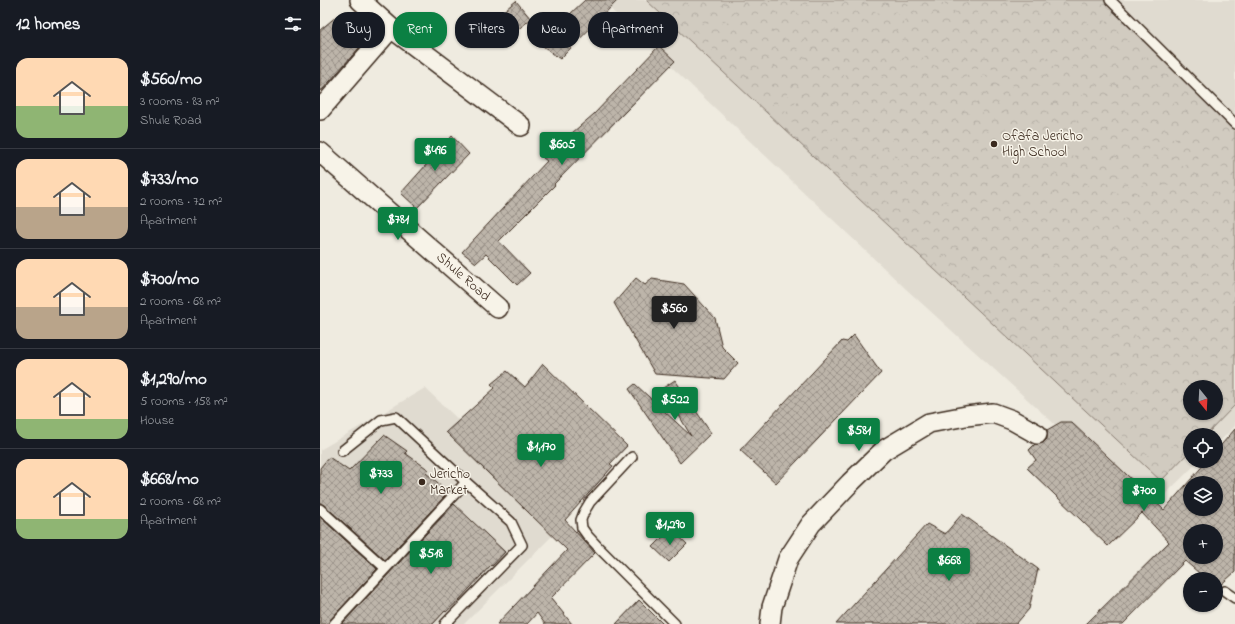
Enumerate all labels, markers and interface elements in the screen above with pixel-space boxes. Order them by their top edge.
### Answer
text: 12 homes [16,12,80,37]
chip: Buy [332,12,385,48]
chip: Rent [393,12,447,48]
chip: Filters [455,12,519,48]
chip: New [527,12,580,48]
chip: Apartment [588,12,678,48]
icon: filters [282,13,304,35]
text: $560/mo [140,67,202,92]
icon: home [48,74,96,122]
text: 3 rooms · 83 m² [140,92,220,111]
text: Shule Road [140,111,201,130]
place label: Ofafa Jericho High School [1002,126,1083,164]
pin: $605 [538,132,586,166]
text: $605 [549,135,575,154]
pin: $496 [411,138,459,172]
marker: Ofafa Jericho High School [989,139,999,149]
text: $496 [424,141,446,160]
text: $733/mo [140,167,199,192]
icon: home [48,175,96,223]
text: 2 rooms · 72 m² [140,192,222,211]
pin: $781 [374,207,422,241]
text: $781 [387,210,409,229]
text: Apartment [140,211,197,230]
street label: Shule Road [431,247,495,307]
text: $700/mo [140,267,199,292]
icon: home [48,275,96,323]
text: 2 rooms · 68 m² [140,292,221,311]
pin: $560 [650,296,698,330]
text: $560 [661,299,687,318]
text: Apartment [140,311,197,330]
text: $1,290/mo [140,367,207,392]
icon: home [48,375,96,423]
north arrow [1183,380,1223,420]
map controls [1183,380,1223,612]
pin: $522 [651,387,699,421]
text: $522 [661,390,689,409]
text: 5 rooms · 158 m² [140,392,228,411]
text: House [140,411,174,430]
pin: $581 [835,418,883,452]
text: $581 [847,421,871,440]
button: locate [1183,428,1223,468]
pin: $1,170 [508,434,574,468]
text: $1,170 [526,437,556,456]
pin: $733 [357,461,405,495]
text: $733 [369,464,393,483]
place label: Jericho Market [430,464,470,501]
text: $668/mo [140,467,199,492]
icon: home [48,475,96,523]
button: layers [1183,476,1223,516]
marker: Jericho Market [417,477,427,487]
pin: $700 [1120,478,1168,512]
text: $700 [1132,481,1156,500]
text: 2 rooms · 68 m² [140,492,221,511]
text: Apartment [140,511,197,530]
pin: $1,290 [637,512,703,546]
text: $1,290 [655,515,685,534]
button: + [1183,524,1223,564]
pin: $518 [407,541,455,575]
text: $518 [419,544,443,563]
pin: $668 [925,548,973,582]
text: $668 [937,551,961,570]
button: − [1183,572,1223,612]

